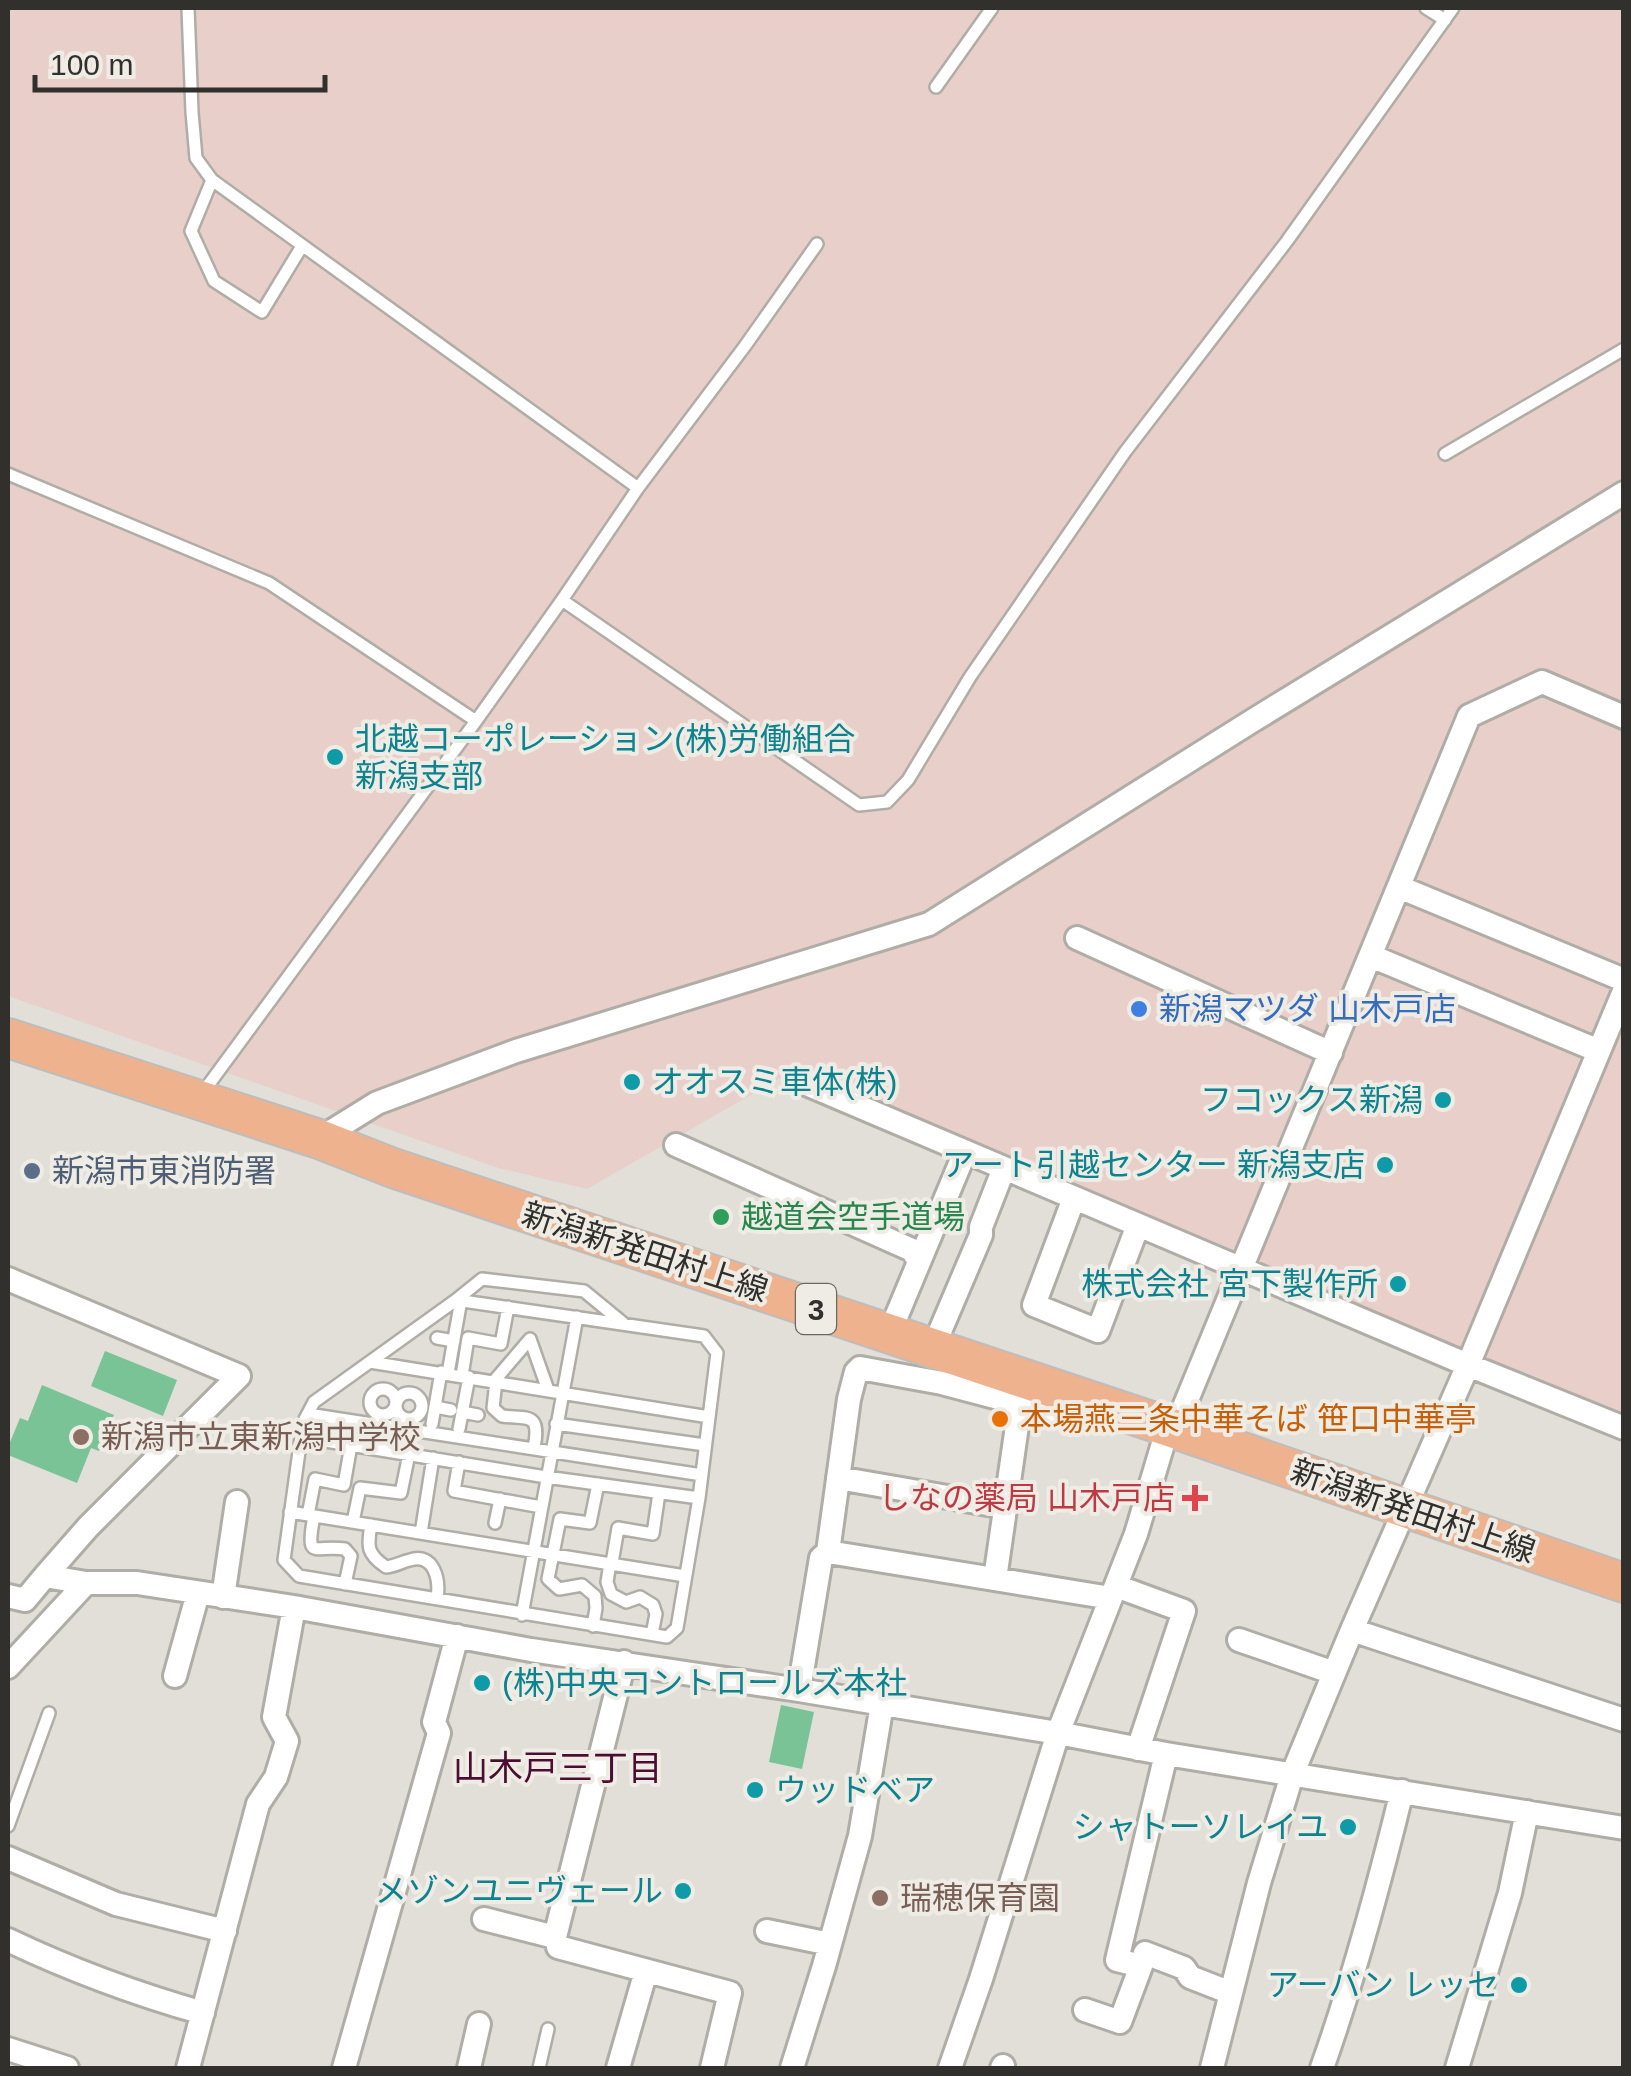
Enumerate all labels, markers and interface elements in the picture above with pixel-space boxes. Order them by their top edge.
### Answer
scale bar [35,30,325,92]
text: 100 m [50,48,133,81]
place label: 北越コーポレーション(株)労働組合 新潟支部 [355,721,856,794]
marker: 北越コーポレーション(株)労働組合 新潟支部 [324,746,346,768]
place label: 新潟マツダ 山木戸店 [1159,991,1456,1027]
marker: 新潟マツダ 山木戸店 [1128,998,1150,1020]
place label: オオスミ車体(株) [652,1064,897,1100]
marker: オオスミ車体(株) [621,1071,643,1093]
place label: フコックス新潟 [1200,1082,1423,1118]
marker: フコックス新潟 [1432,1089,1454,1111]
place label: アート引越センター 新潟支店 [942,1147,1365,1183]
place label: 新潟市東消防署 [52,1153,276,1189]
marker: アート引越センター 新潟支店 [1374,1154,1396,1176]
marker: 新潟市東消防署 [21,1160,43,1182]
street label: 新潟新発田村上線 [518,1195,772,1309]
place label: 越道会空手道場 [741,1199,965,1235]
marker: 越道会空手道場 [710,1206,732,1228]
place label: 株式会社 宮下製作所 [1081,1266,1378,1302]
marker: 株式会社 宮下製作所 [1387,1273,1409,1295]
road number: 3 [796,1284,836,1334]
place label: 本場燕三条中華そば 笹口中華亭 [1020,1401,1477,1437]
marker: 本場燕三条中華そば 笹口中華亭 [989,1408,1011,1430]
place label: 新潟市立東新潟中学校 [101,1419,421,1455]
marker: 新潟市立東新潟中学校 [70,1426,92,1448]
street label: 新潟新発田村上線 [1286,1452,1540,1570]
place label: しなの薬局 山木戸店 [878,1480,1175,1516]
marker: しなの薬局 山木戸店 [1184,1487,1206,1509]
place label: (株)中央コントロールズ本社 [502,1665,907,1701]
marker: (株)中央コントロールズ本社 [471,1672,493,1694]
district label: 山木戸三丁目 [453,1748,663,1787]
place label: ウッドベア [775,1772,935,1808]
marker: ウッドベア [744,1779,766,1801]
place label: シャトーソレイユ [1073,1809,1328,1845]
marker: シャトーソレイユ [1337,1816,1359,1838]
place label: メゾンユニヴェール [375,1873,663,1909]
marker: メゾンユニヴェール [672,1880,694,1902]
place label: 瑞穂保育園 [900,1880,1060,1916]
marker: 瑞穂保育園 [869,1887,891,1909]
place label: アーバン レッセ [1267,1967,1499,2003]
marker: アーバン レッセ [1508,1974,1530,1996]

